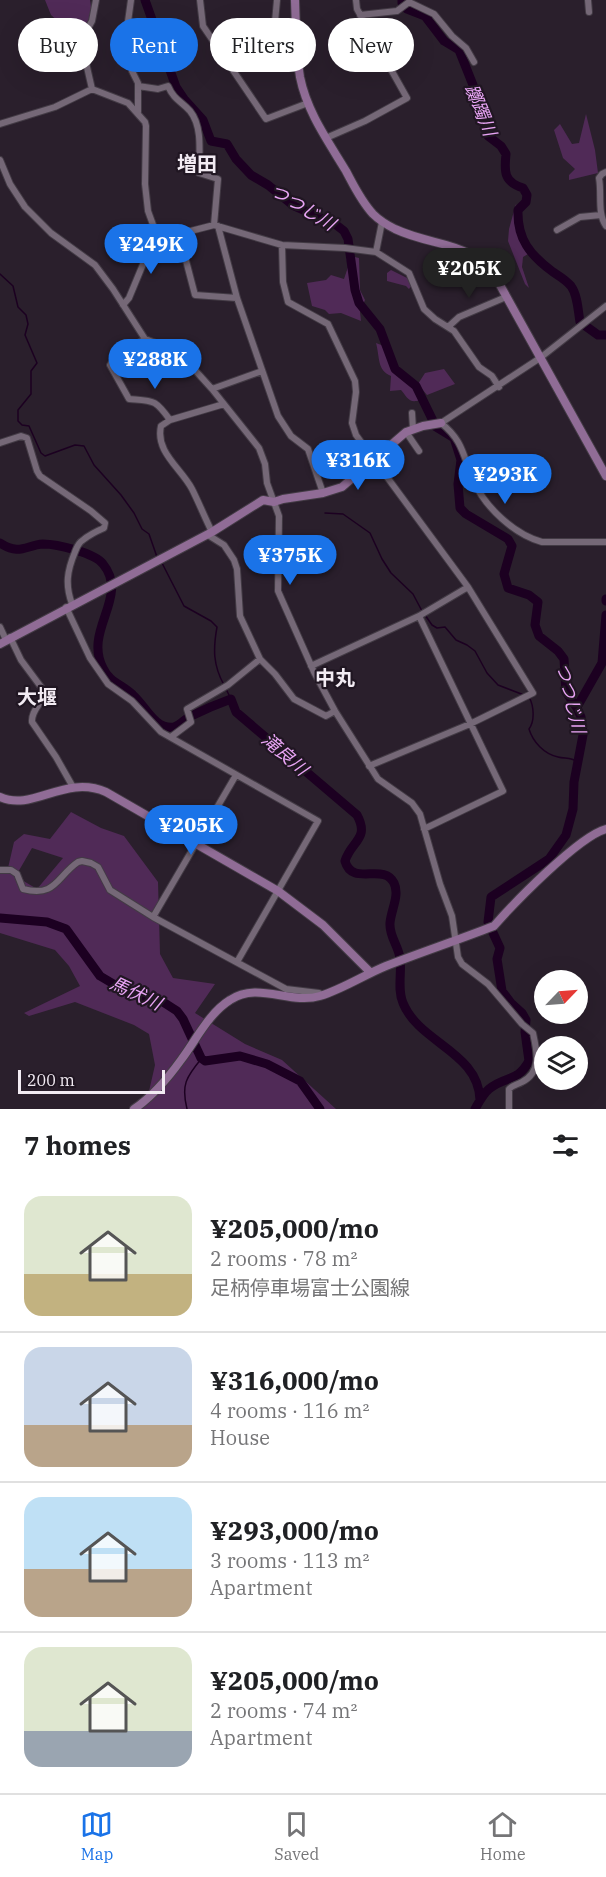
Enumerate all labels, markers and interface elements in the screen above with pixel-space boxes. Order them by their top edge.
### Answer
chip: Buy [18,18,98,72]
chip: Rent [110,18,198,72]
chip: Filters [210,18,316,72]
chip: New [328,18,414,72]
water label: 躑躅川 [460,81,503,141]
district label: 増田 [177,150,217,177]
water label: つつじ川 [266,179,341,236]
pin: ¥249K [109,224,193,275]
text: ¥249K [119,230,183,257]
pin: ¥205K [427,248,511,299]
text: ¥205K [437,254,501,281]
pin: ¥288K [113,339,197,390]
text: ¥288K [123,345,187,372]
pin: ¥316K [316,440,400,491]
text: ¥316K [326,446,390,473]
pin: ¥293K [463,454,547,505]
text: ¥293K [473,460,537,487]
pin: ¥375K [248,535,332,586]
text: ¥375K [258,541,322,568]
water label: つつじ川 [551,660,591,738]
district label: 中丸 [315,664,355,691]
district label: 大堰 [17,683,57,710]
water label: 滝良川 [257,728,314,782]
pin: ¥205K [149,805,233,856]
text: ¥205K [159,811,223,838]
north arrow [534,970,588,1024]
map controls [534,970,588,1090]
water label: 馬伏川 [107,971,167,1016]
button: layers [534,1036,588,1090]
scale bar [18,1067,165,1094]
text: 200 m [27,1070,75,1090]
text: 7 homes [24,1128,131,1162]
icon: filters [549,1129,582,1162]
text: ¥205,000/mo [210,1211,379,1245]
icon: home [72,1220,144,1292]
text: 2 rooms · 78 m² [210,1245,357,1272]
text: 足柄停車場富士公園線 [210,1274,410,1301]
text: ¥316,000/mo [210,1363,379,1397]
icon: home [72,1371,144,1443]
text: 4 rooms · 116 m² [210,1397,369,1424]
text: House [210,1424,270,1451]
text: ¥293,000/mo [210,1513,379,1547]
icon: home [72,1521,144,1593]
text: 3 rooms · 113 m² [210,1547,369,1574]
text: Apartment [210,1574,313,1601]
text: ¥205,000/mo [210,1663,379,1697]
icon: home [72,1671,144,1743]
text: 2 rooms · 74 m² [210,1697,357,1724]
text: Apartment [210,1724,313,1751]
tab: Map [80,1808,113,1864]
tab: Saved [274,1808,319,1864]
tab: Home [480,1808,526,1864]

